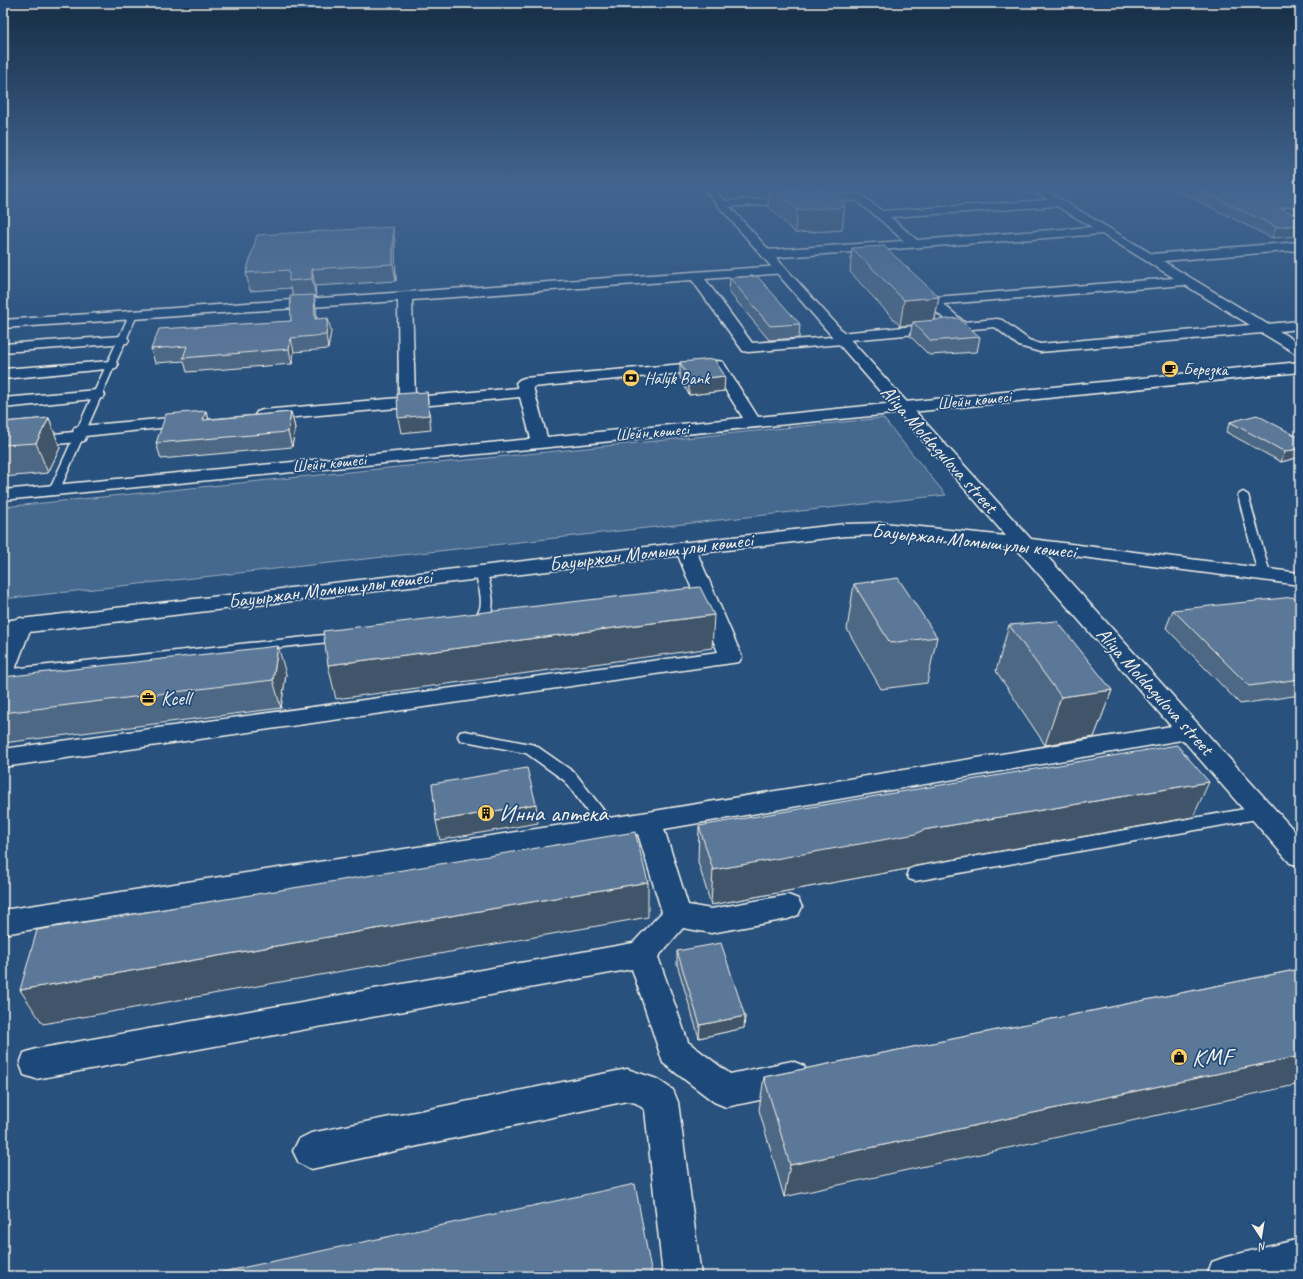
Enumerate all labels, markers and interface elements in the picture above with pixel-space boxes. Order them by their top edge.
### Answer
cafe icon: Березка [1160,359,1180,379]
place label: Березка [1183,359,1230,381]
bank icon: Halyk Bank [621,368,641,388]
place label: Halyk Bank [644,368,711,389]
street label: Aliya Moldagulova street [875,380,1005,520]
street label: Шейн көшесі [936,386,1014,414]
street label: Шейн көшесі [614,418,692,446]
street label: Шейн көшесі [291,449,369,477]
street label: Бауыржан Момышұлы көшесі [871,518,1080,564]
street label: Бауыржан Момышұлы көшесі [548,527,757,577]
street label: Бауыржан Момышұлы көшесі [227,564,436,614]
street label: Aliya Moldagulova street [1091,622,1221,762]
place label: Kcell [161,686,194,711]
office icon: Kcell [138,688,158,708]
place label: Инна аптека [499,798,609,828]
building icon: Инна аптека [476,803,496,823]
place label: KMF [1192,1042,1236,1072]
shop icon: KMF [1169,1047,1189,1067]
north arrow [1241,1217,1281,1257]
text: N [1256,1239,1268,1255]

